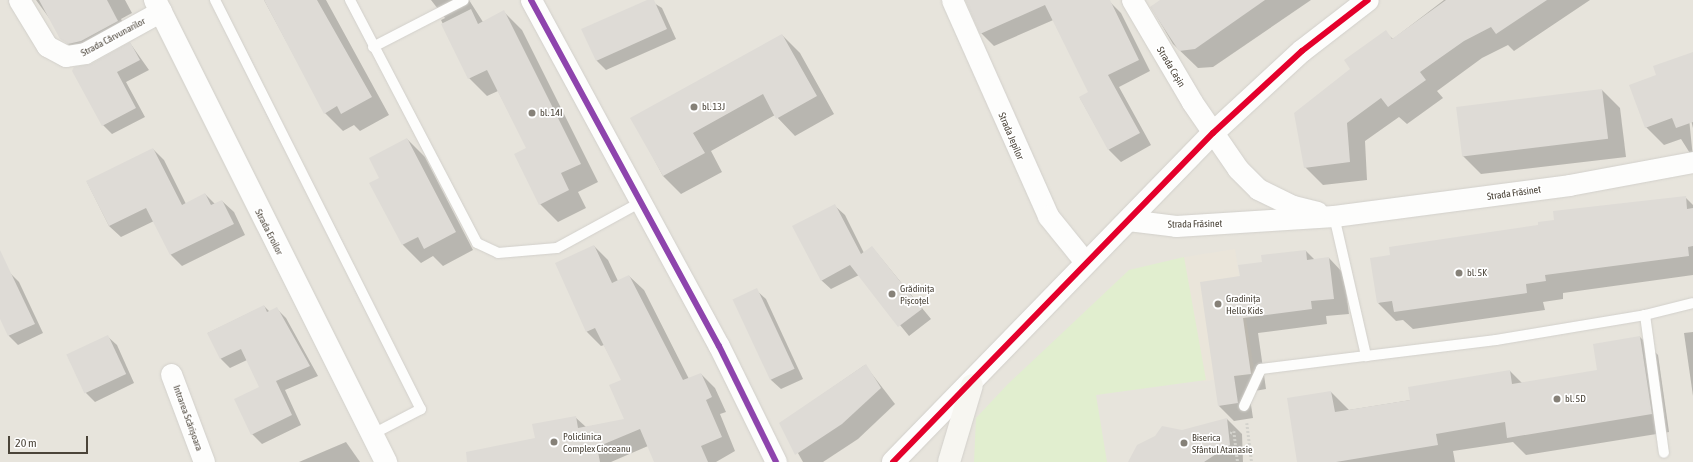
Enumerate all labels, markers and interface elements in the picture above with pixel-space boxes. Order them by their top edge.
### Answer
street label: Strada Cărvunarilor [79,15,147,59]
street label: Strada Cașin [1154,45,1188,89]
place label: bl. 13J [702,101,725,113]
marker: bl. 13J [689,102,699,112]
place label: bl. 14I [540,107,562,119]
marker: bl. 14I [527,108,537,118]
street label: Strada Jepilor [996,111,1026,161]
street label: Strada Frăsinet [1486,183,1542,203]
street label: Strada Eroilor [252,207,286,257]
street label: Strada Frăsinet [1168,218,1222,230]
place label: bl. 5K [1467,267,1487,279]
marker: bl. 5K [1454,268,1464,278]
place label: Grădinița Pișcoțel [900,282,934,306]
marker: Grădinița Pișcoțel [887,289,897,299]
place label: Gradinița Hello Kids [1226,292,1263,316]
marker: Gradinița Hello Kids [1213,299,1223,309]
street label: Intrarea Scărișoara [171,383,205,453]
place label: bl. 5D [1565,393,1586,405]
marker: bl. 5D [1552,394,1562,404]
scale bar [10,428,90,454]
place label: Policlinica Complex Cioceanu [563,430,631,454]
place label: Biserica Sfântul Atanasie [1192,431,1252,454]
text: 20 m [15,436,37,450]
marker: Policlinica Complex Cioceanu [548,436,560,448]
marker: Biserica Sfântul Atanasie [1179,438,1189,448]

